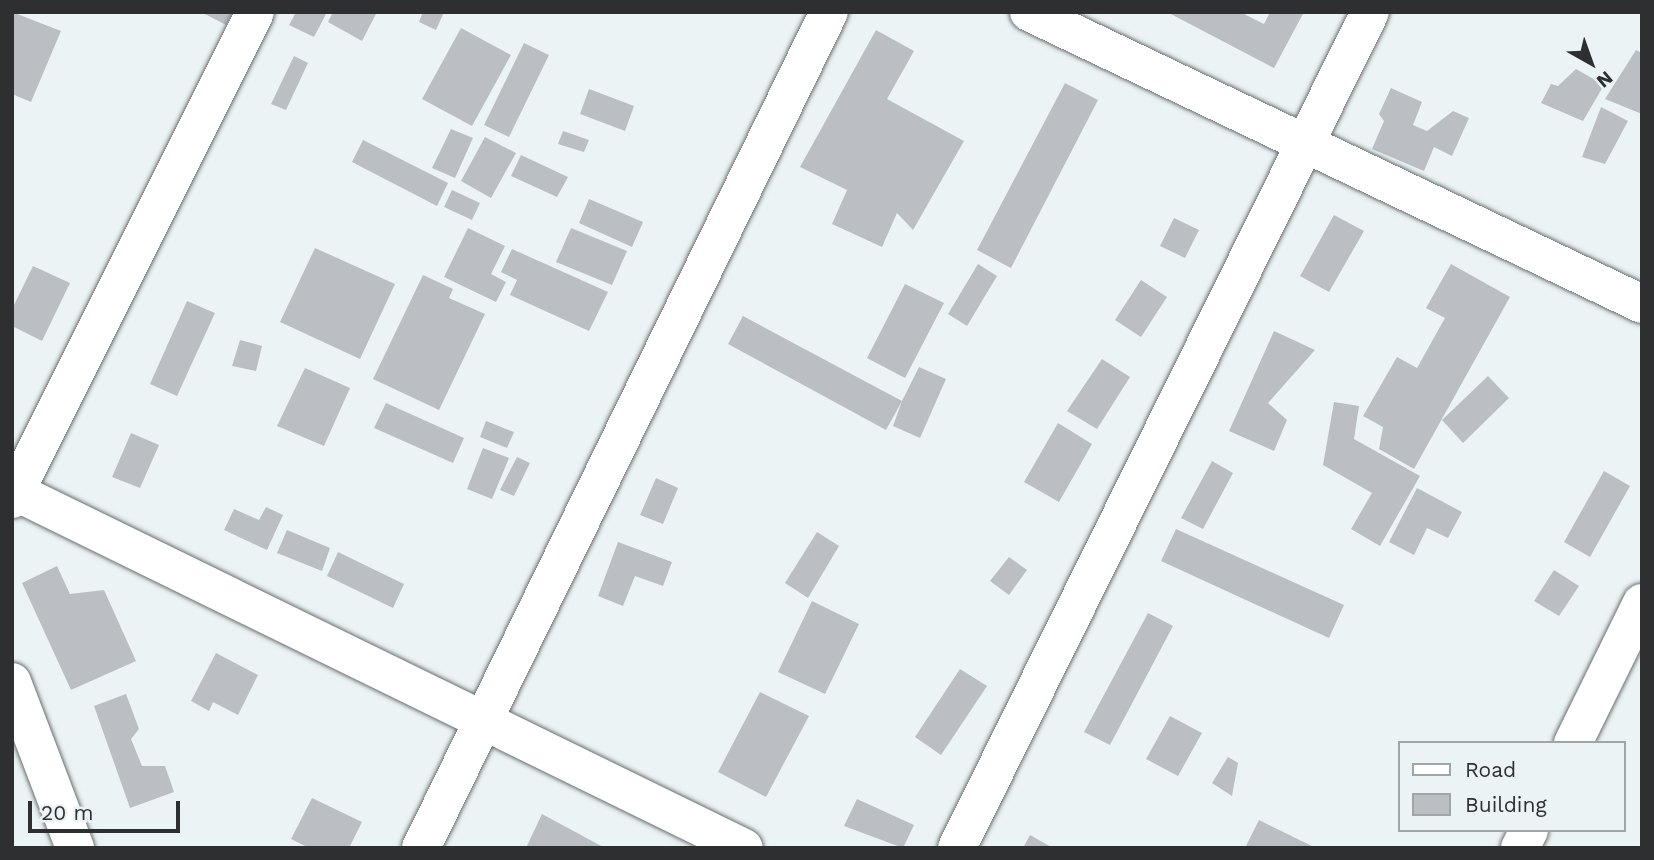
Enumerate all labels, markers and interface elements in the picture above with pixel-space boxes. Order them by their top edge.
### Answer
north arrow [1556,28,1626,98]
text: N [1592,66,1618,93]
legend [1398,741,1626,832]
text: Road [1465,757,1516,782]
scale bar [32,786,184,830]
text: Building [1465,792,1547,817]
text: 20 m [41,800,93,825]

